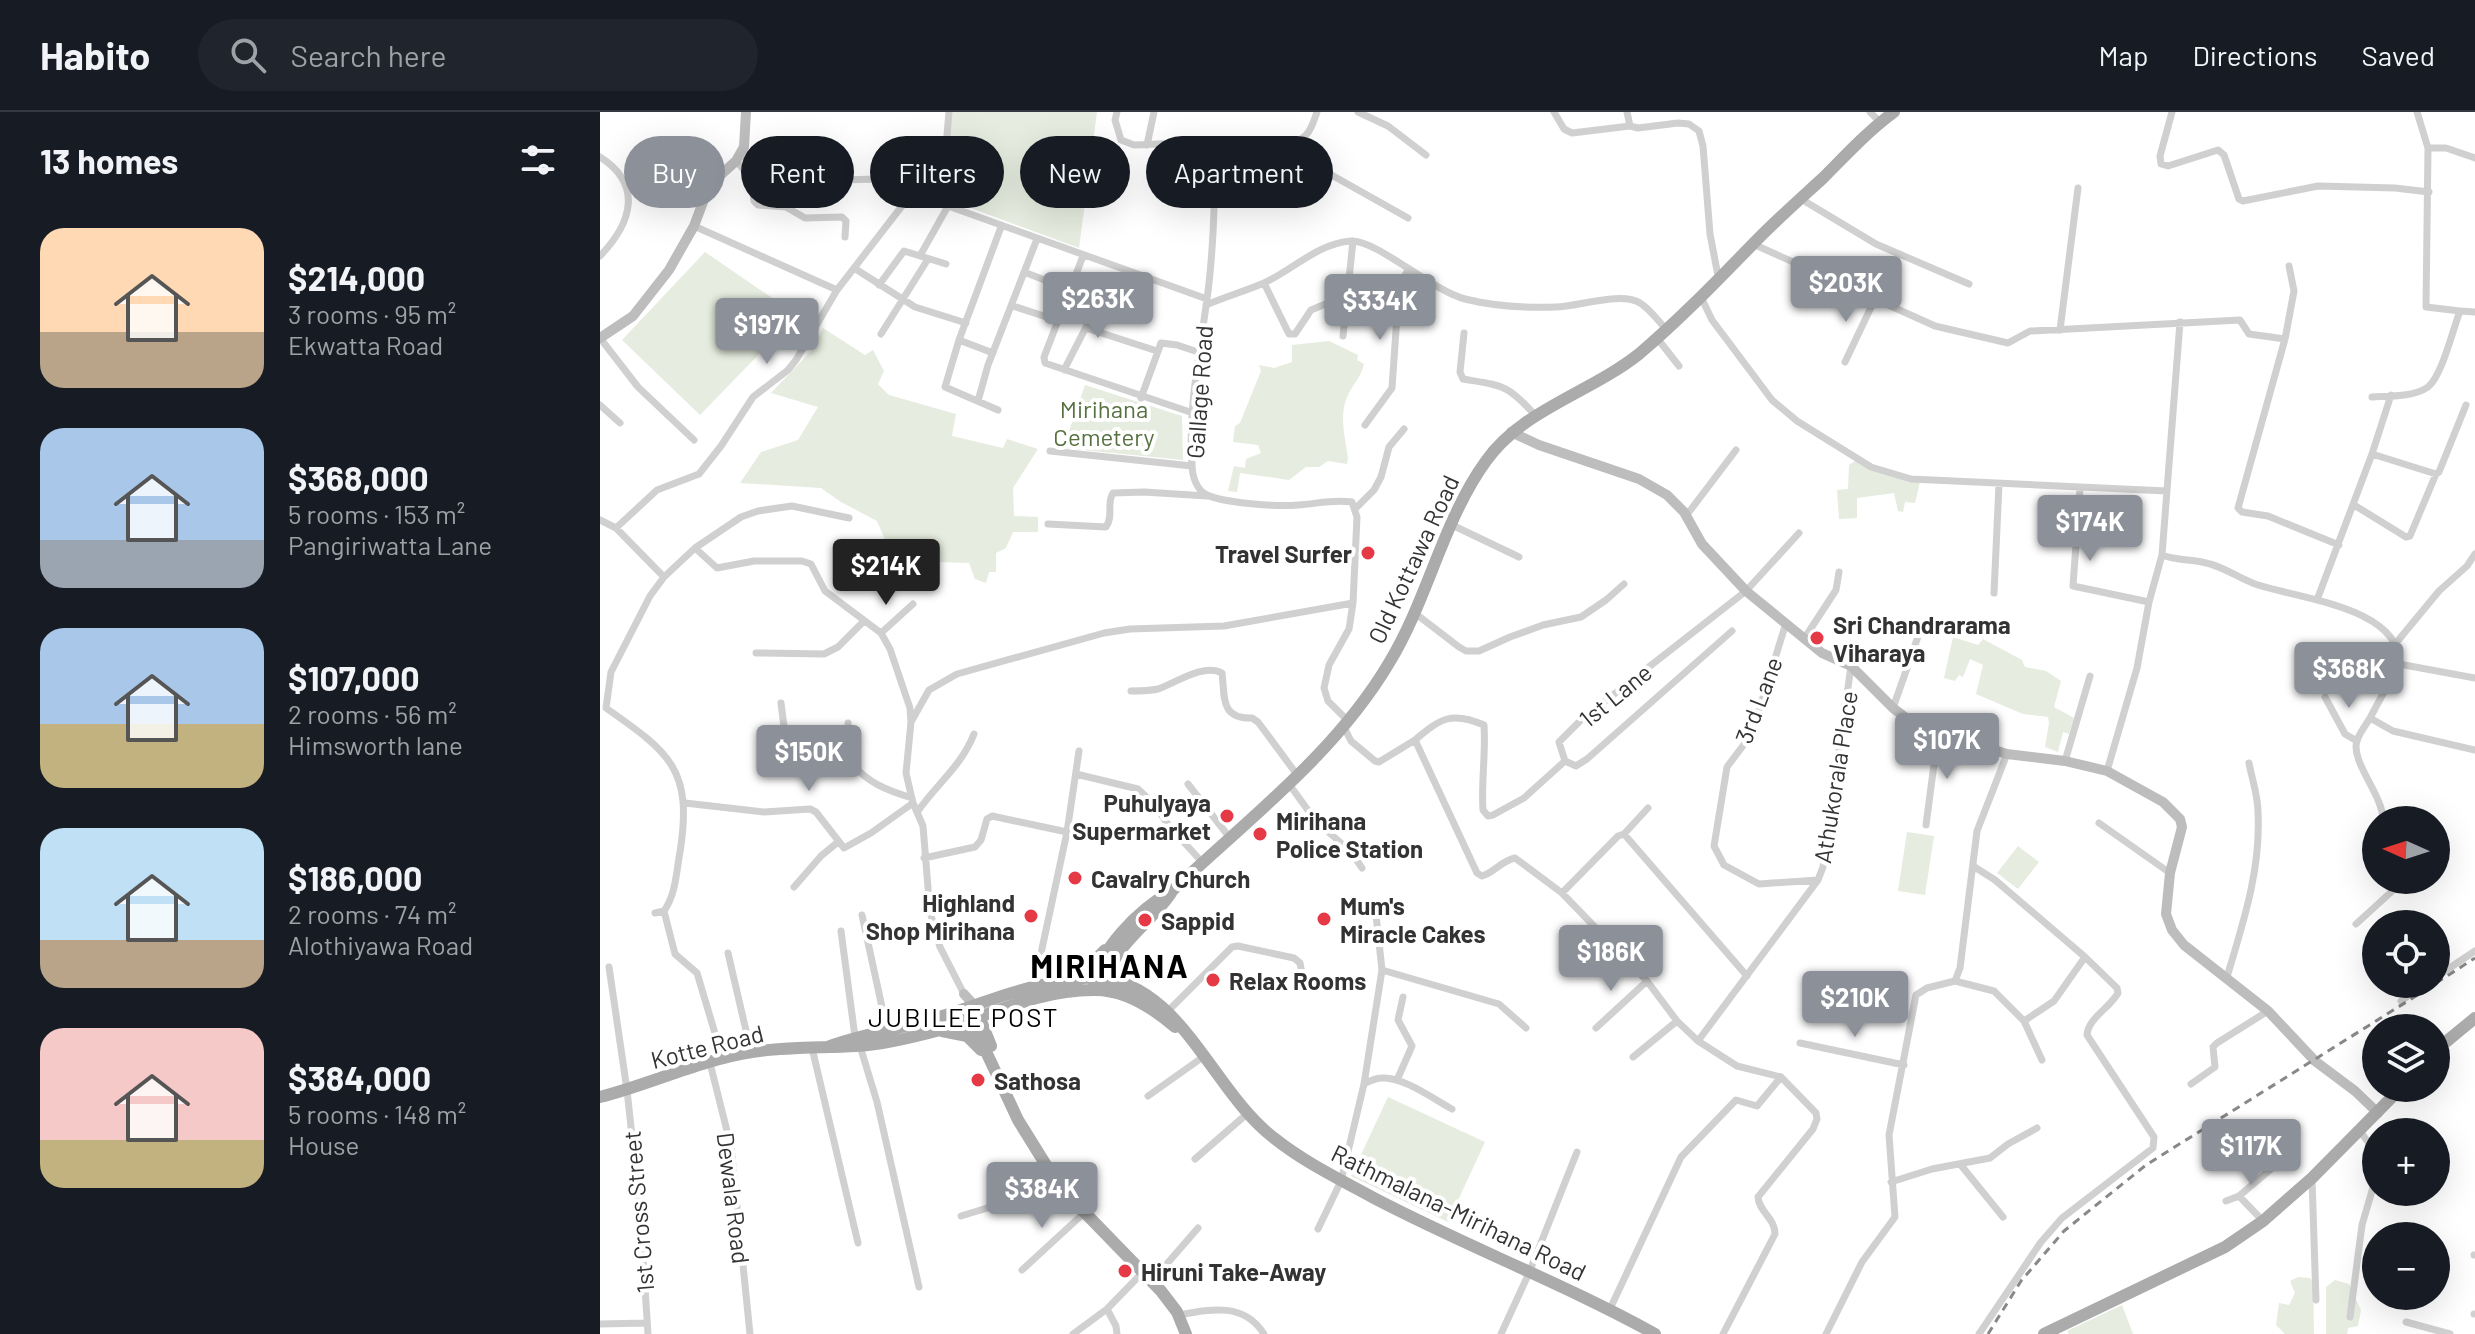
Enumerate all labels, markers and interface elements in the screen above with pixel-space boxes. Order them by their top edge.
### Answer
search box [198,19,758,91]
text: Habito [40,32,150,78]
icon: search [226,33,270,77]
text: Search here [290,37,446,73]
text: Map [2099,38,2148,72]
text: Directions [2192,38,2318,72]
text: Saved [2362,38,2435,72]
chip: Buy [624,136,725,208]
chip: Rent [741,136,854,208]
chip: Filters [870,136,1004,208]
chip: New [1020,136,1130,208]
chip: Apartment [1146,136,1333,208]
icon: filters [516,138,560,182]
text: 13 homes [40,140,178,181]
pin: $203K [1790,256,1902,324]
text: $214,000 [288,257,425,298]
icon: home [104,260,200,356]
text: $203K [1809,266,1883,297]
pin: $263K [1042,272,1154,340]
pin: $334K [1324,274,1436,342]
text: $263K [1061,282,1135,313]
text: $334K [1343,284,1417,315]
text: 3 rooms · 95 m² [288,298,456,329]
pin: $197K [711,298,823,366]
text: $197K [733,308,801,339]
street label: Gallage Road [1180,324,1218,460]
text: Ekwatta Road [288,329,443,360]
park label: Mirihana Cemetery [1053,394,1155,451]
text: $368,000 [288,457,429,498]
icon: home [104,460,200,556]
street label: Old Kottawa Road [1361,470,1465,648]
pin: $174K [2034,495,2146,563]
text: 5 rooms · 153 m² [288,498,465,529]
text: $174K [2056,505,2124,536]
text: Pangiriwatta Lane [288,529,492,560]
pin: $214K [830,539,942,607]
place label: Travel Surfer [1215,539,1352,568]
marker: Travel Surfer [1359,544,1377,562]
text: $214K [851,549,921,580]
place label: Sri Chandrarama Viharaya [1833,610,2011,667]
marker: Sri Chandrarama Viharaya [1808,629,1826,647]
pin: $368K [2293,642,2405,710]
text: $368K [2312,652,2386,683]
street label: 3rd Lane [1728,653,1788,747]
text: $107,000 [288,657,420,698]
street label: 1st Lane [1573,657,1657,733]
icon: home [104,660,200,756]
street label: Athukorala Place [1807,689,1863,865]
text: 2 rooms · 56 m² [288,698,457,729]
pin: $107K [1891,713,2003,781]
text: $107K [1913,723,1981,754]
pin: $150K [753,725,865,793]
text: Himsworth lane [288,729,463,760]
text: $150K [774,735,844,766]
place label: Puhulyaya Supermarket [1072,788,1211,845]
place label: Mirihana Police Station [1276,806,1423,863]
north arrow [2362,806,2450,894]
map controls [2362,806,2450,1310]
marker: Puhulyaya Supermarket [1218,807,1236,825]
marker: Mirihana Police Station [1251,825,1269,843]
text: $186,000 [288,857,422,898]
icon: home [104,860,200,956]
place label: Cavalry Church [1091,864,1250,893]
marker: Cavalry Church [1066,869,1084,887]
place label: Highland Shop Mirihana [866,888,1015,945]
place label: Mum's Miracle Cakes [1340,891,1486,948]
text: 2 rooms · 74 m² [288,898,456,929]
place label: Sappid [1161,906,1235,935]
marker: Highland Shop Mirihana [1022,907,1040,925]
marker: Mum's Miracle Cakes [1315,910,1333,928]
button: locate [2362,910,2450,998]
marker: Sappid [1136,911,1154,929]
pin: $186K [1555,925,1667,993]
text: Alothiyawa Road [288,929,473,960]
text: $186K [1577,935,1645,966]
district label: MIRIHANA [1030,946,1190,984]
place label: Relax Rooms [1229,966,1366,995]
marker: Relax Rooms [1204,971,1222,989]
pin: $210K [1799,971,1911,1039]
text: $210K [1820,981,1890,1012]
district label: JUBILEE POST [868,1001,1060,1032]
button: layers [2362,1014,2450,1102]
street label: Kotte Road [648,1018,766,1074]
text: $384,000 [288,1057,431,1098]
icon: home [104,1060,200,1156]
place label: Sathosa [994,1066,1081,1095]
marker: Sathosa [969,1071,987,1089]
text: 5 rooms · 148 m² [288,1098,466,1129]
button: + [2362,1118,2450,1206]
pin: $117K [2195,1119,2307,1187]
text: House [288,1129,359,1160]
text: $117K [2220,1129,2282,1160]
street label: 1st Cross Street [616,1130,660,1294]
street label: Dewala Road [712,1131,756,1265]
street label: Rathmalana-Mirihana Road [1327,1138,1591,1286]
pin: $384K [986,1162,1098,1230]
text: $384K [1005,1172,1079,1203]
button: − [2362,1222,2450,1310]
place label: Hiruni Take-Away [1141,1257,1326,1286]
marker: Hiruni Take-Away [1116,1262,1134,1280]

